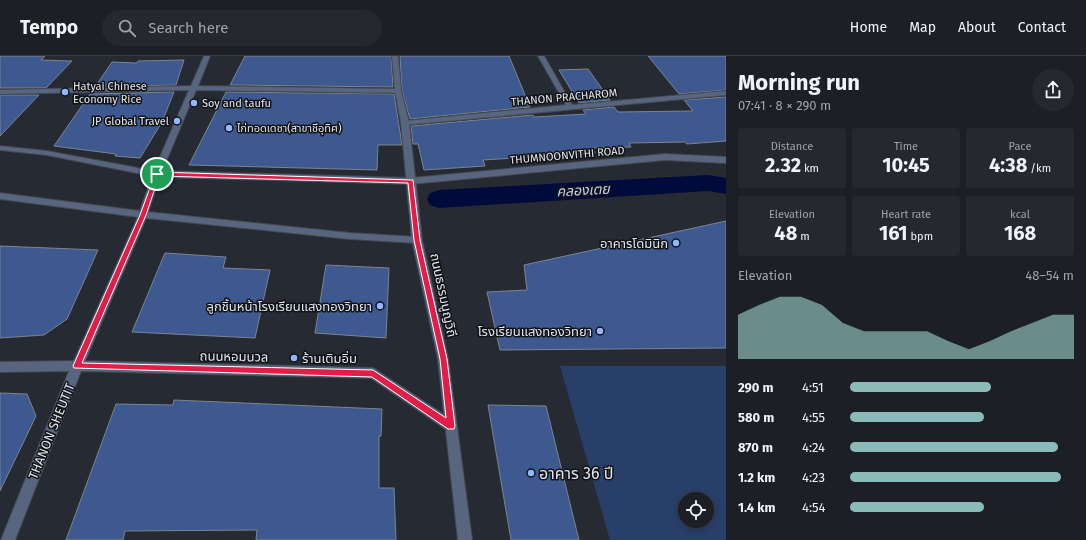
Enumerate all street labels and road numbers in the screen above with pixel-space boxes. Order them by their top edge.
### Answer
street label: THANON PRACHAROM [510,86,618,109]
street label: THUMNOONVITHI ROAD [509,144,625,167]
street label: ถนนธรรมนูญวิถี [427,252,460,338]
street label: ถนนหอมนวล [200,348,268,365]
street label: THANON SHEUTIT [25,381,78,481]

